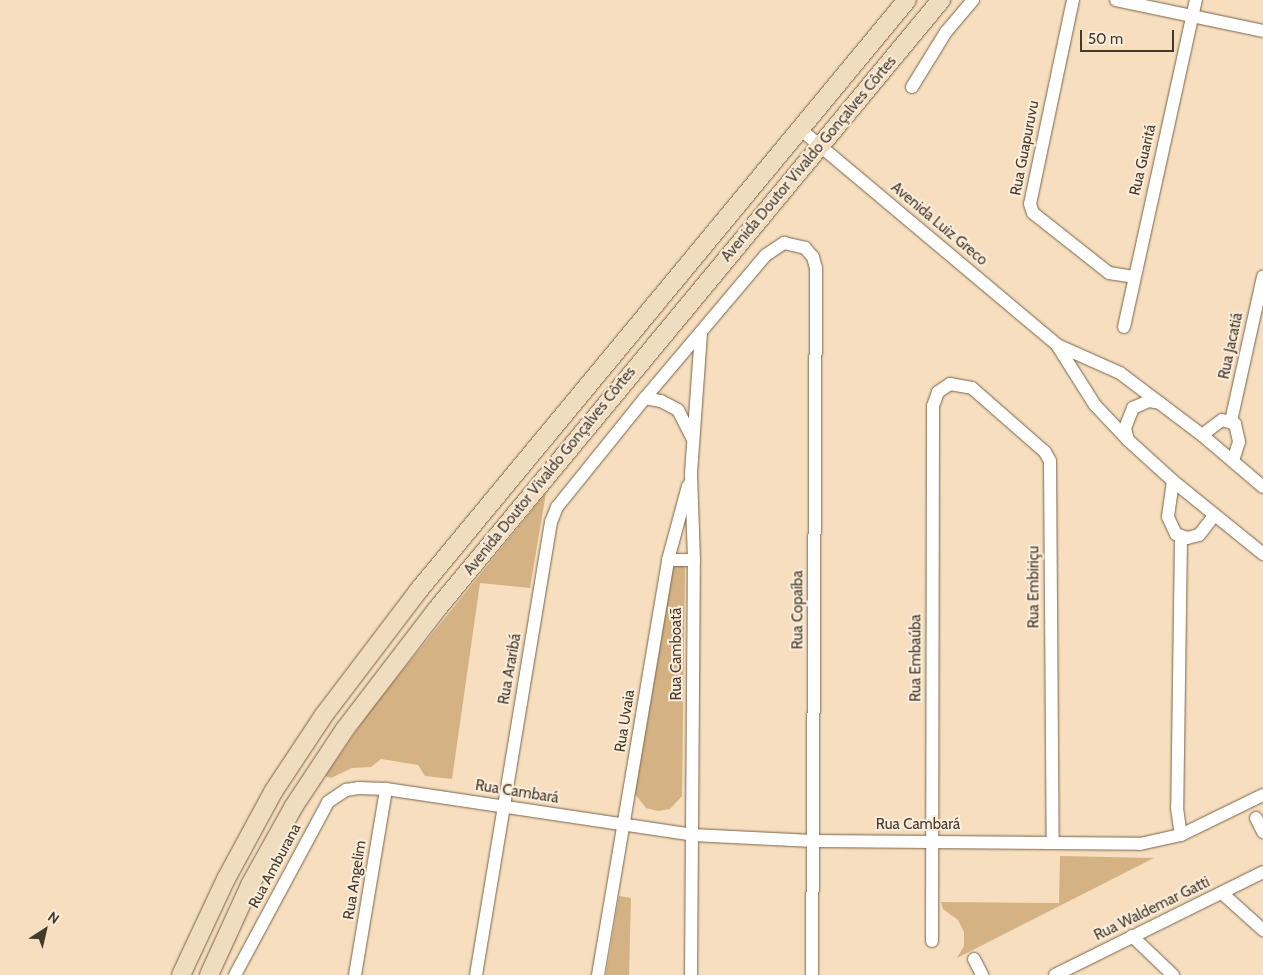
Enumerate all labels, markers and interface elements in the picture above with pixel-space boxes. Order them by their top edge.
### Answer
scale bar [1083,20,1177,52]
text: 50 m [1088,30,1123,48]
street label: Avenida Doutor Vivaldo Gonçalves Côrtes [718,53,900,265]
street label: Rua Guapuruvu [1007,99,1043,197]
street label: Rua Guaritá [1126,123,1160,197]
street label: Avenida Luiz Greco [887,178,991,270]
street label: Rua Jacatiá [1215,311,1247,381]
street label: Avenida Doutor Vivaldo Gonçalves Côrtes [460,363,640,579]
street label: Rua Embiriçu [1025,546,1043,628]
street label: Rua Copaíba [789,571,807,649]
street label: Rua Camboatã [668,608,686,700]
street label: Rua Embaúba [907,614,925,702]
street label: Rua Araribá [495,632,525,706]
street label: Rua Uvaia [611,689,639,753]
street label: Rua Cambará [474,777,560,807]
street label: Rua Cambará [876,816,960,834]
street label: Rua Amburana [245,821,305,911]
street label: Rua Angelim [340,839,370,921]
street label: Rua Waldemar Gatti [1091,873,1213,945]
north arrow [20,905,70,955]
text: N [44,907,63,928]

